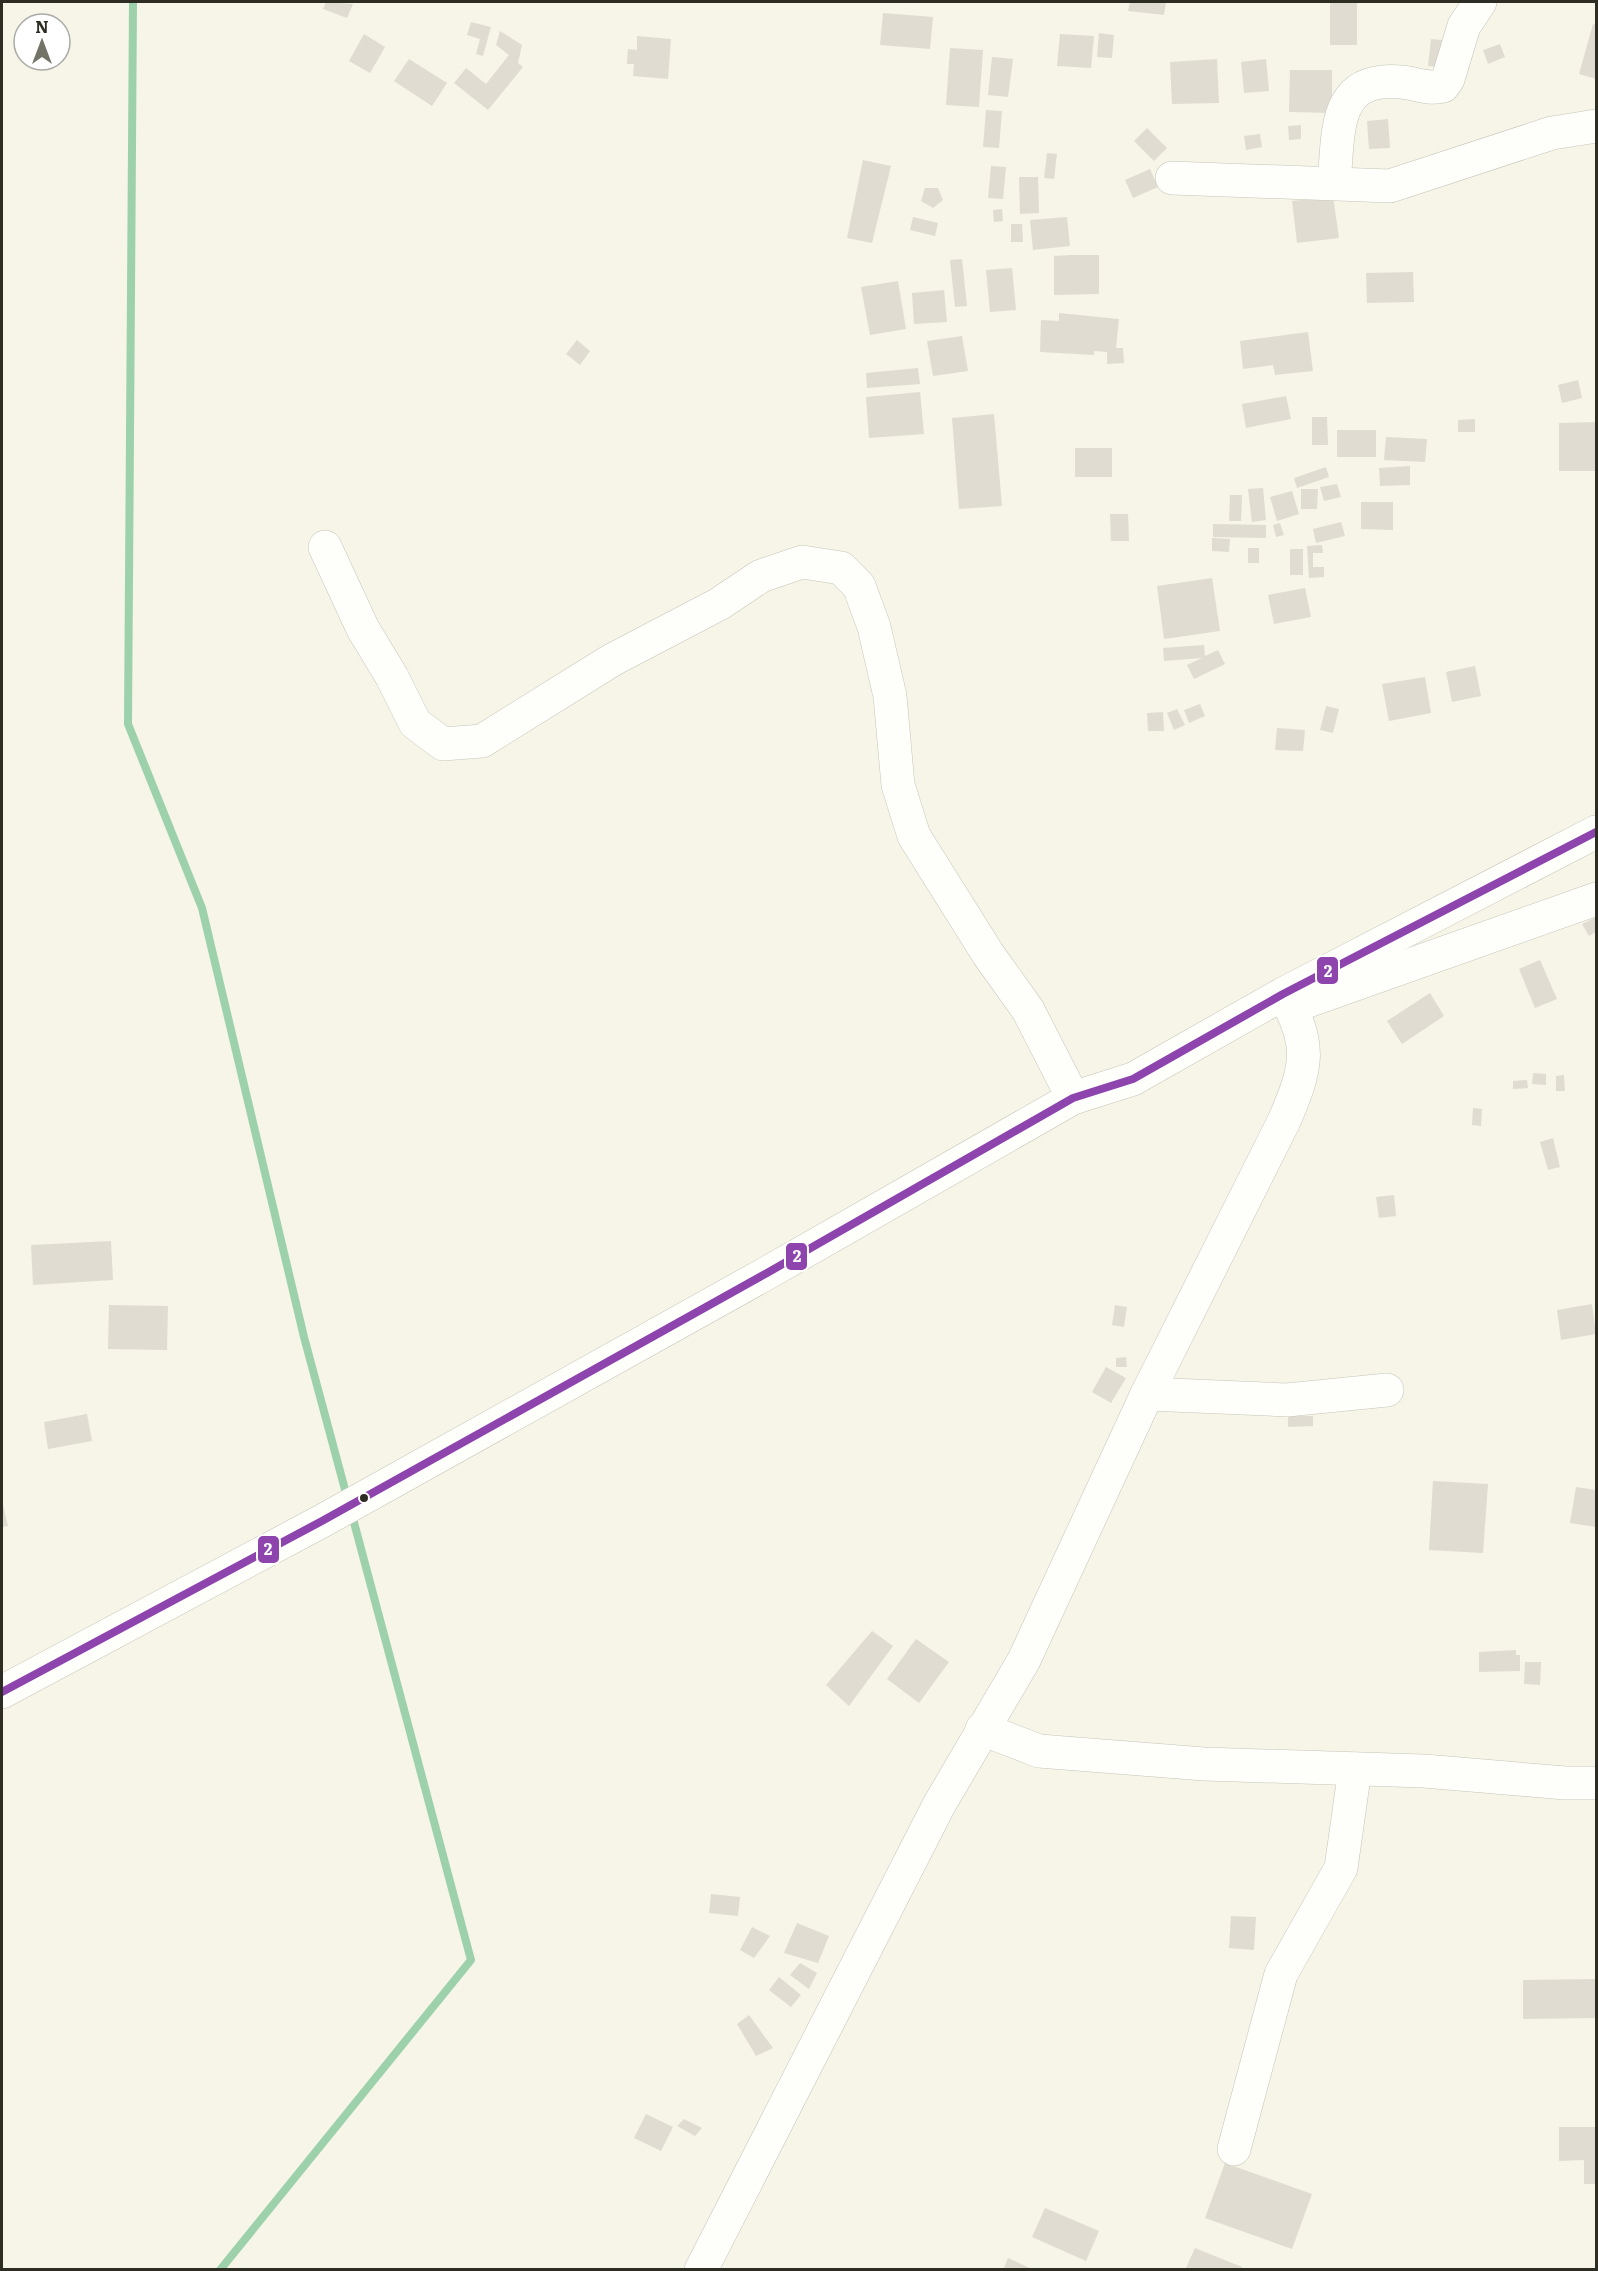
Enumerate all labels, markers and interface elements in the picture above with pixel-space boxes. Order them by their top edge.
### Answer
north arrow [12,12,72,72]
text: N [35,14,49,38]
line badge: 2 [1316,956,1339,985]
text: 2 [1324,958,1333,982]
line badge: 2 [785,1242,808,1271]
text: 2 [793,1243,802,1267]
unlabelled marker [358,1492,370,1504]
line badge: 2 [257,1535,280,1564]
text: 2 [264,1536,273,1560]

